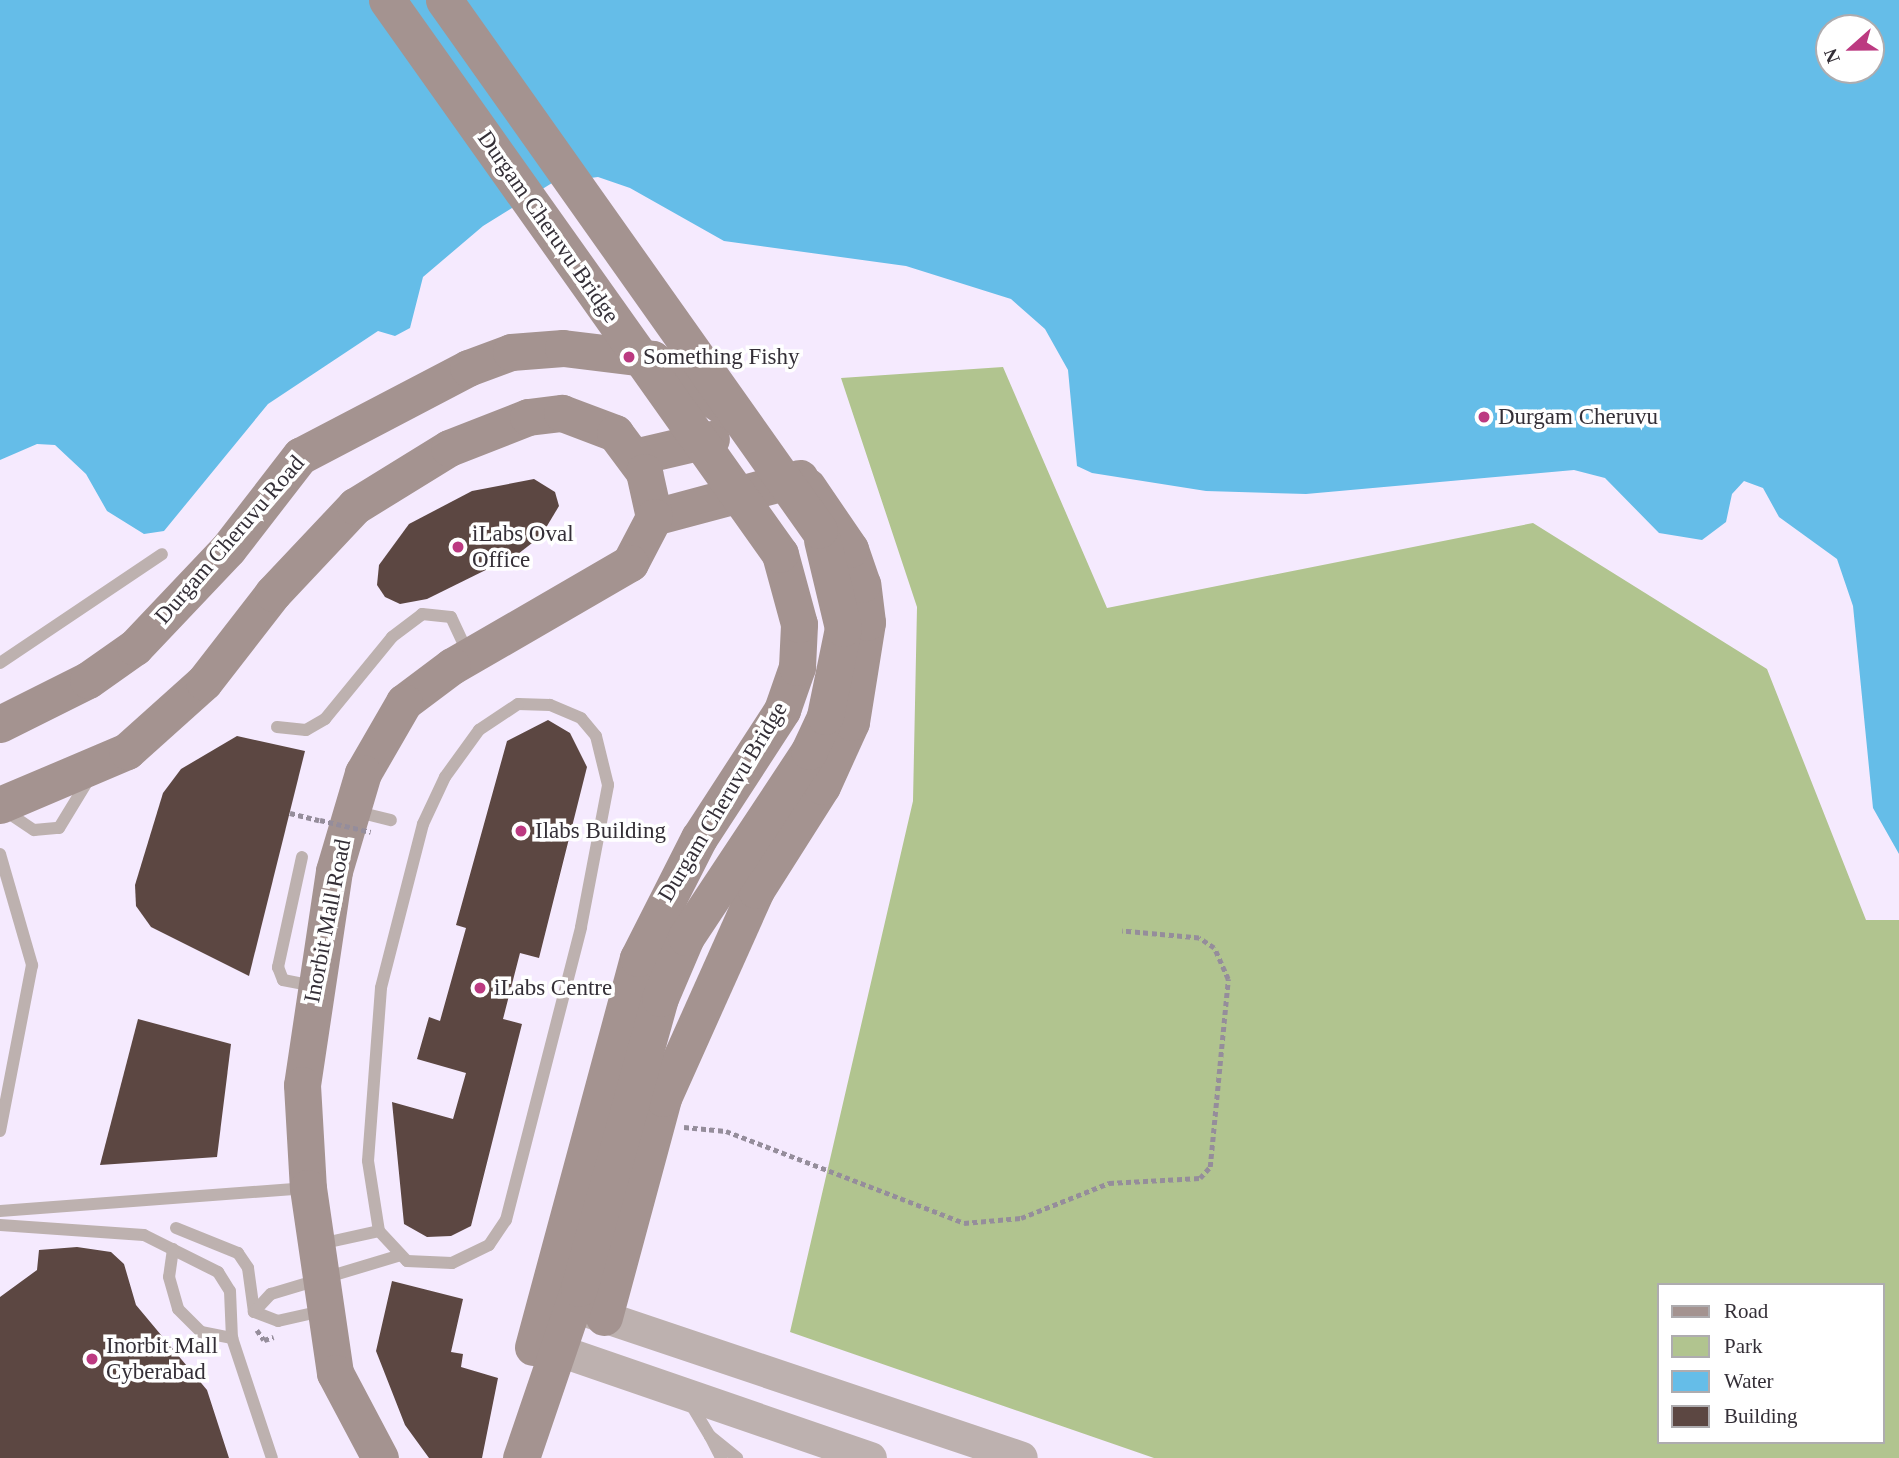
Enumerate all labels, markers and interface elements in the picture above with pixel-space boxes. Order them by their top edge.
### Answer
north arrow [1815,14,1885,84]
text: N [1820,46,1844,66]
street label: Durgam Cheruvu Bridge [471,126,625,328]
place label: Something Fishy [643,343,800,371]
marker: Something Fishy [621,349,637,365]
place label: Durgam Cheruvu [1498,403,1658,431]
marker: Durgam Cheruvu [1476,409,1492,425]
street label: Durgam Cheruvu Road [149,450,311,630]
place label: iLabs Oval Office [472,520,574,574]
marker: iLabs Oval Office [450,539,466,555]
street label: Durgam Cheruvu Bridge [652,697,794,907]
place label: Ilabs Building [535,817,666,845]
marker: Ilabs Building [513,823,529,839]
street label: Inorbit Mall Road [299,837,357,1005]
place label: iLabs Centre [494,974,612,1002]
marker: iLabs Centre [472,980,488,996]
legend [1658,1283,1885,1444]
text: Road [1724,1299,1768,1323]
place label: Inorbit Mall Cyberabad [106,1332,218,1386]
text: Park [1724,1334,1763,1358]
marker: Inorbit Mall Cyberabad [84,1351,100,1367]
text: Water [1724,1369,1774,1393]
text: Building [1724,1404,1798,1428]

